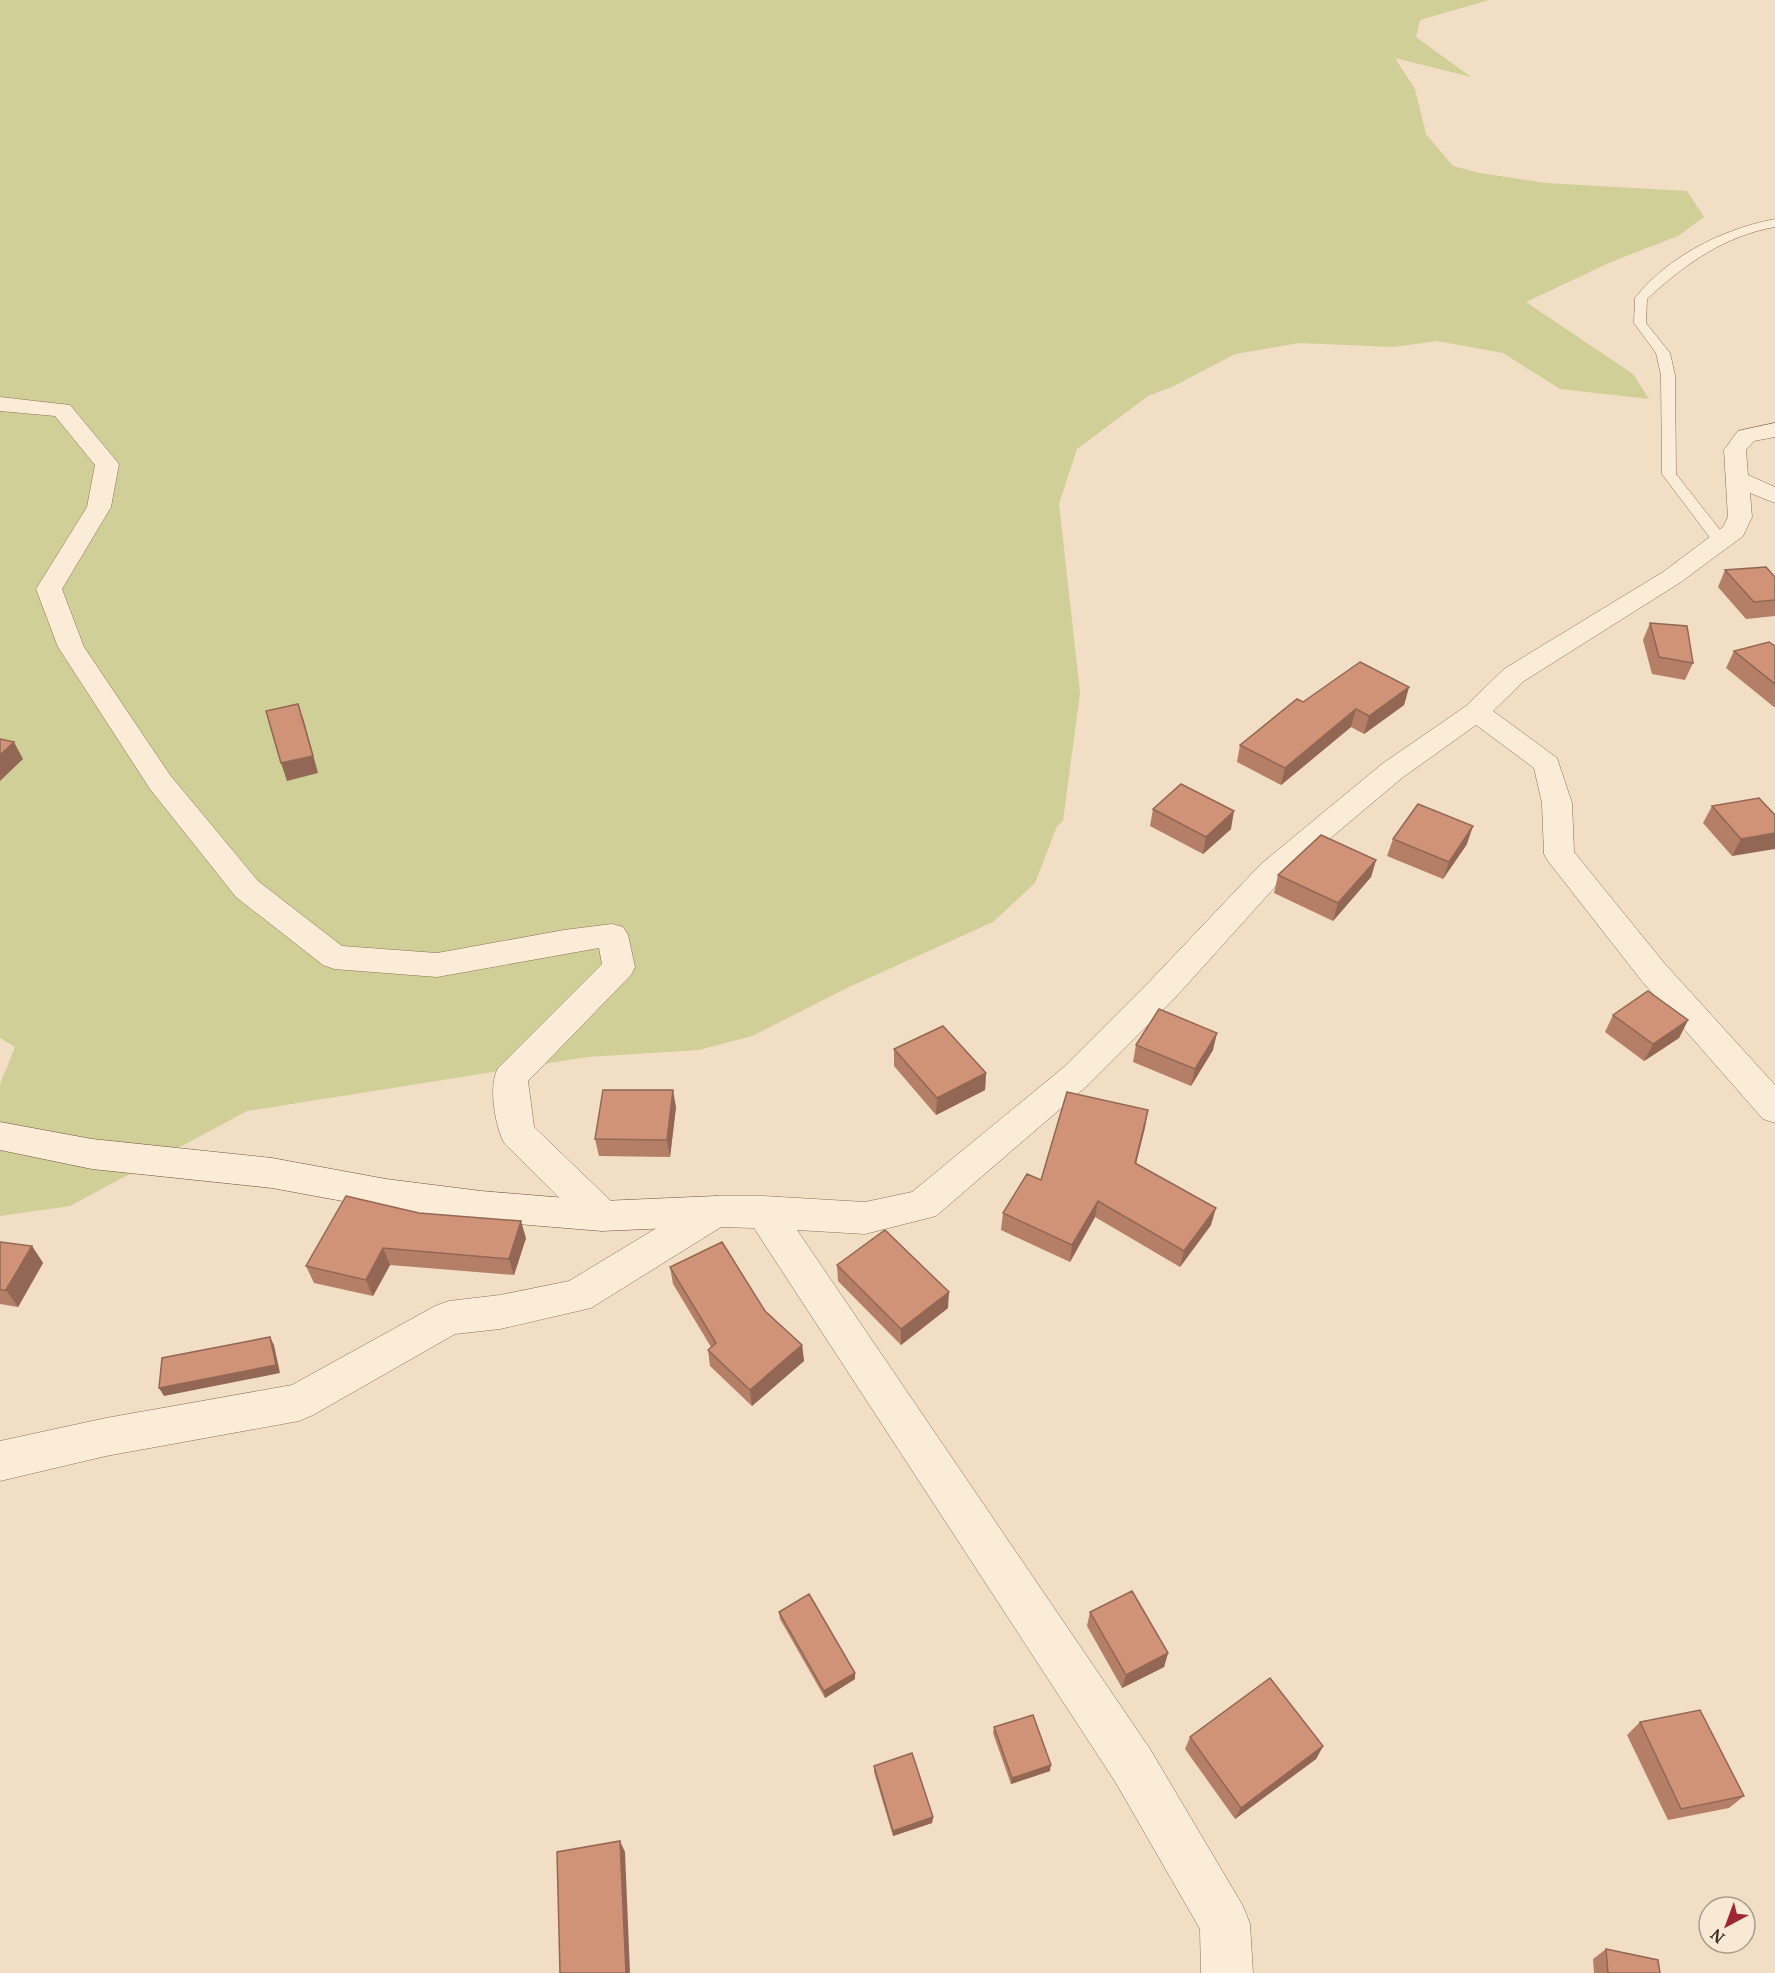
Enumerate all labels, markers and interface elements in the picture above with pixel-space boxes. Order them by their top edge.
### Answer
north arrow [1697,1895,1757,1955]
text: N [1705,1924,1729,1949]

